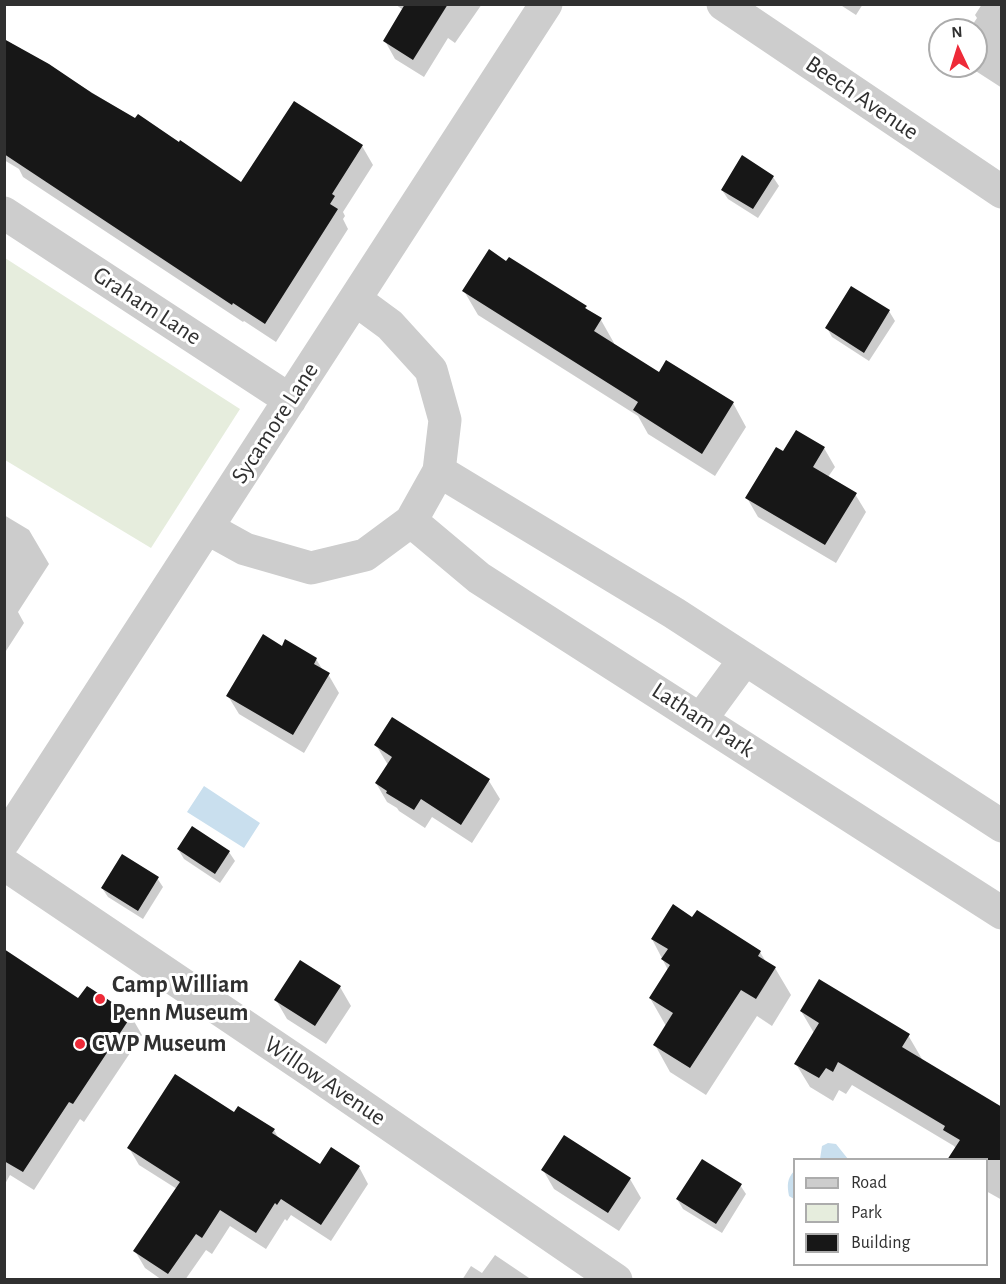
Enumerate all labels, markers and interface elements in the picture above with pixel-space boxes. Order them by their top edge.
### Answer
north arrow [928,18,988,78]
text: N [951,24,963,40]
street label: Beech Avenue [800,50,924,146]
street label: Graham Lane [87,260,207,352]
street label: Sycamore Lane [225,357,325,489]
street label: Latham Park [646,676,760,764]
place label: Camp William Penn Museum [112,971,249,1027]
marker: Camp William Penn Museum [93,992,107,1006]
place label: CWP Museum [92,1030,226,1058]
street label: Willow Avenue [259,1030,391,1132]
marker: CWP Museum [73,1037,87,1051]
legend [793,1158,988,1266]
text: Road [851,1174,887,1192]
text: Park [851,1204,882,1222]
text: Building [851,1234,910,1252]

